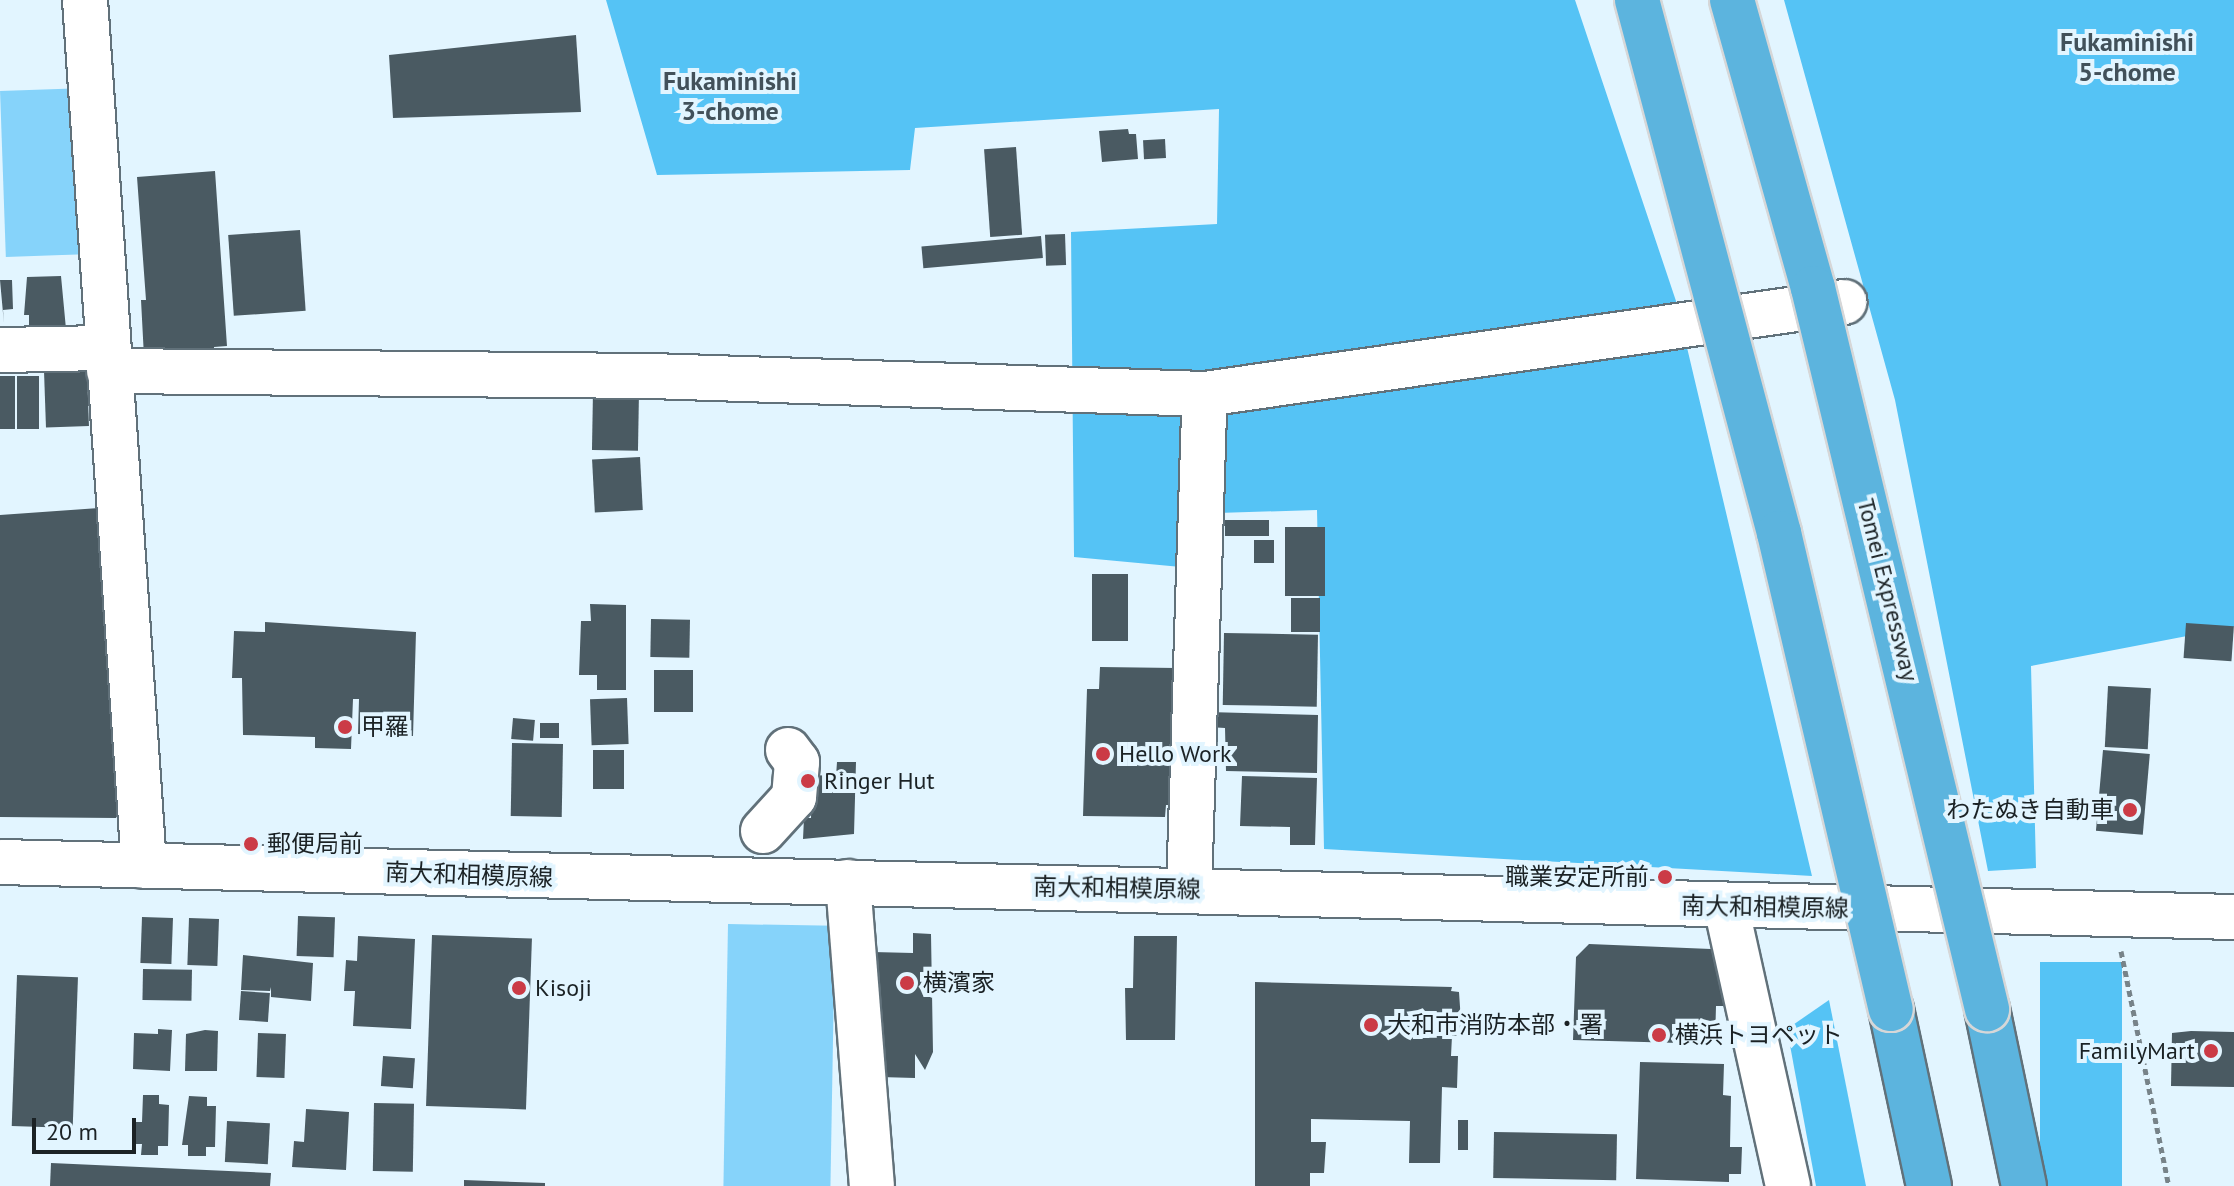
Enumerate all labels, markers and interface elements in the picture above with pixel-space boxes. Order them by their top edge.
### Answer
district label: Fukaminishi 5-chome [2060,26,2194,88]
district label: Fukaminishi 3-chome [663,65,797,126]
street label: Tomei Expressway [1851,496,1925,684]
place label: 甲羅 [361,713,409,741]
marker: 甲羅 [336,718,354,736]
place label: Hello Work [1119,740,1232,768]
marker: Hello Work [1094,745,1112,763]
place label: Ringer Hut [824,767,935,795]
marker: Ringer Hut [799,772,817,790]
place label: わたぬき自動車 [1946,796,2114,824]
marker: わたぬき自動車 [2121,801,2139,819]
place label: 郵便局前 [267,830,363,858]
marker: 郵便局前 [242,835,260,853]
street label: 南大和相模原線 [385,858,553,892]
place label: 職業安定所前 [1505,863,1649,891]
marker: 職業安定所前 [1656,868,1674,886]
street label: 南大和相模原線 [1033,872,1201,904]
street label: 南大和相模原線 [1681,891,1849,923]
place label: 横濱家 [923,969,995,997]
place label: Kisoji [535,974,592,1002]
marker: 横濱家 [898,974,916,992]
marker: Kisoji [510,979,528,997]
place label: 大和市消防本部・署 [1387,1011,1603,1039]
marker: 大和市消防本部・署 [1362,1016,1380,1034]
place label: 横浜トヨペット [1675,1021,1843,1049]
marker: 横浜トヨペット [1650,1026,1668,1044]
place label: FamilyMart [2079,1037,2195,1065]
marker: FamilyMart [2202,1042,2220,1060]
scale bar [36,1102,140,1152]
text: 20 m [46,1116,98,1147]

